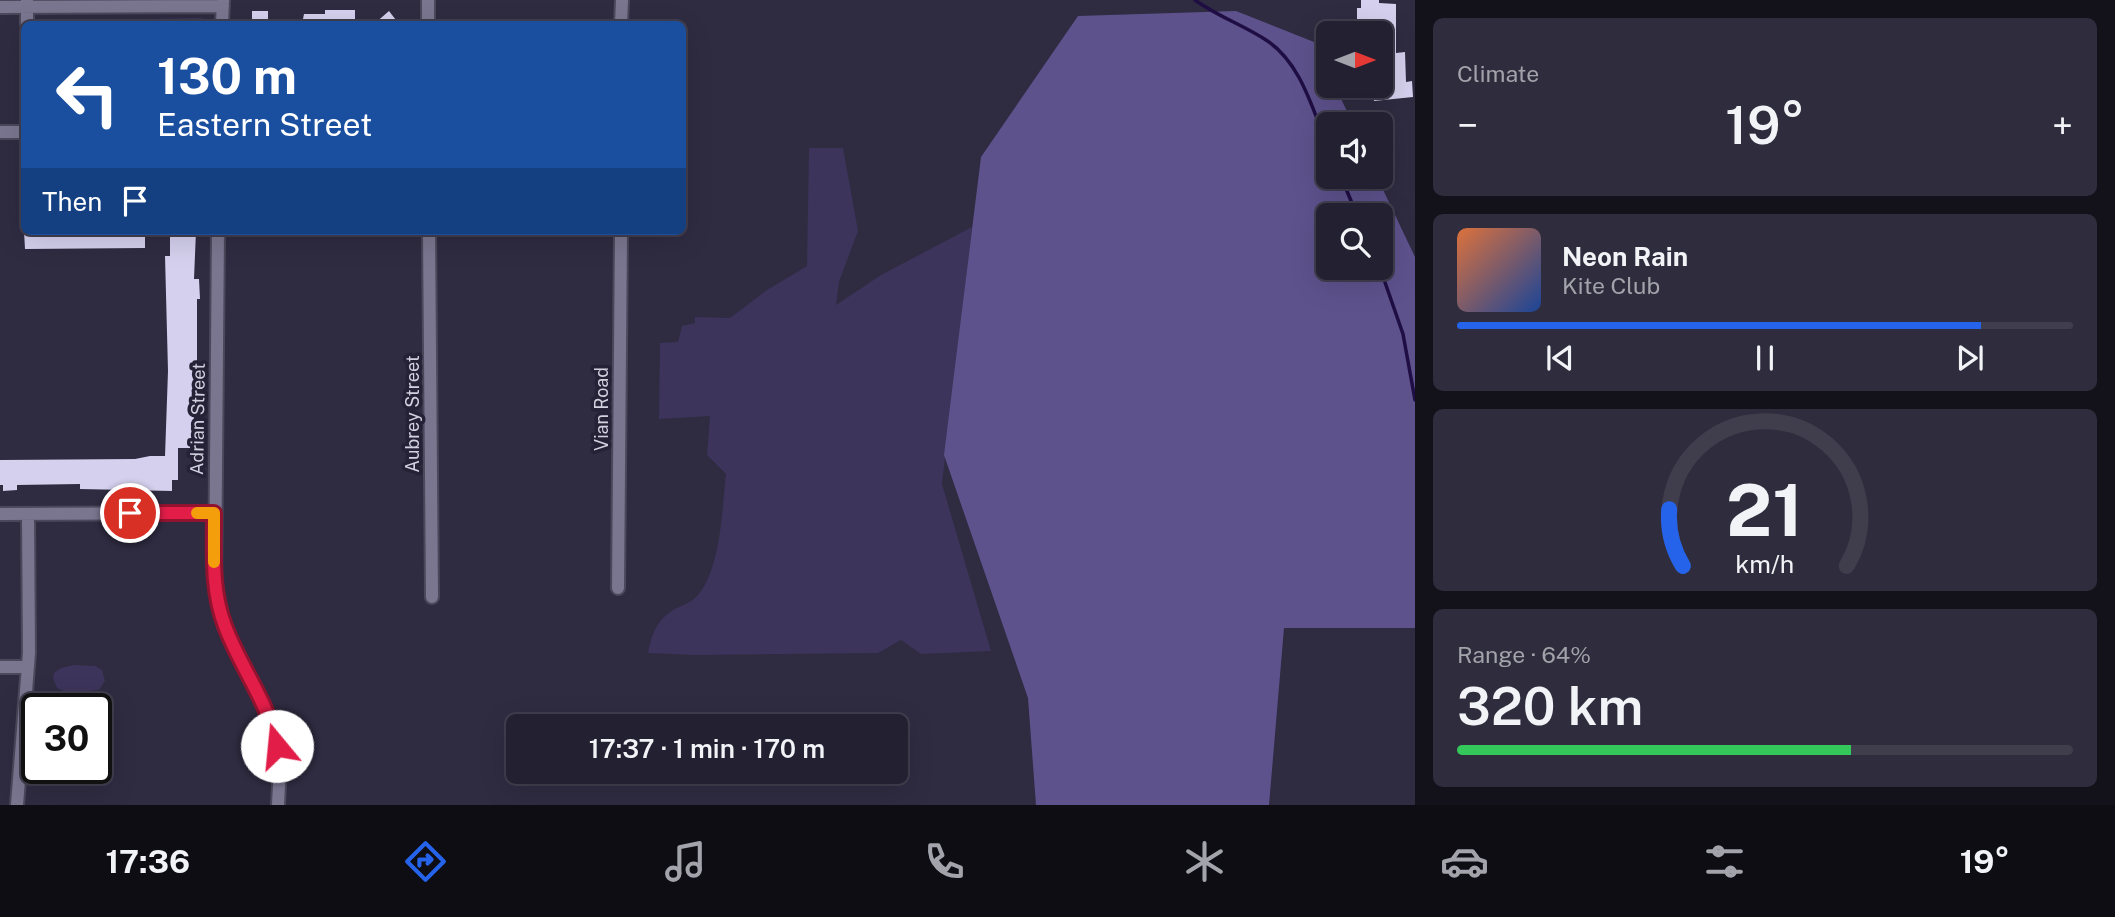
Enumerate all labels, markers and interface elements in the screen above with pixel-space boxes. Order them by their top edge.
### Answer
north arrow [1316,21,1393,98]
map controls [1316,21,1393,280]
text: 130 m [157,47,297,105]
icon: left [42,49,133,140]
text: Climate [1457,60,1539,87]
text: 19° [1725,95,1805,156]
text: − [1457,103,1478,148]
text: + [2052,103,2073,148]
text: Eastern Street [157,106,372,143]
button: sound [1316,112,1393,189]
icon: arrive [116,182,154,220]
text: Then [42,186,102,217]
button: search [1316,203,1393,280]
text: Neon Rain [1562,241,1688,272]
text: Kite Club [1562,272,1660,299]
icon: previous [1541,339,1579,377]
icon: pause [1746,339,1784,377]
icon: next [1951,339,1989,377]
street label: Aubrey Street [402,355,423,473]
street label: Adrian Street [186,363,209,475]
street label: Vian Road [591,367,612,451]
text: 21 [1726,468,1804,553]
pin [100,483,160,543]
icon: arrive [111,494,149,532]
text: km/h [1736,549,1794,579]
text: Range · 64% [1457,641,1591,668]
text: 320 km [1457,676,1643,737]
speed limit sign: 30 [21,693,112,784]
position arrow [240,709,314,783]
text: 17:37 · 1 min · 170 m [589,733,825,764]
icon: directions [401,837,450,886]
icon: music [661,837,710,886]
icon: phone [920,837,969,886]
icon: climate [1180,837,1229,886]
icon: car [1440,837,1489,886]
icon: filters [1700,837,1749,886]
text: 17:36 [105,843,190,880]
text: 19° [1960,843,2010,880]

